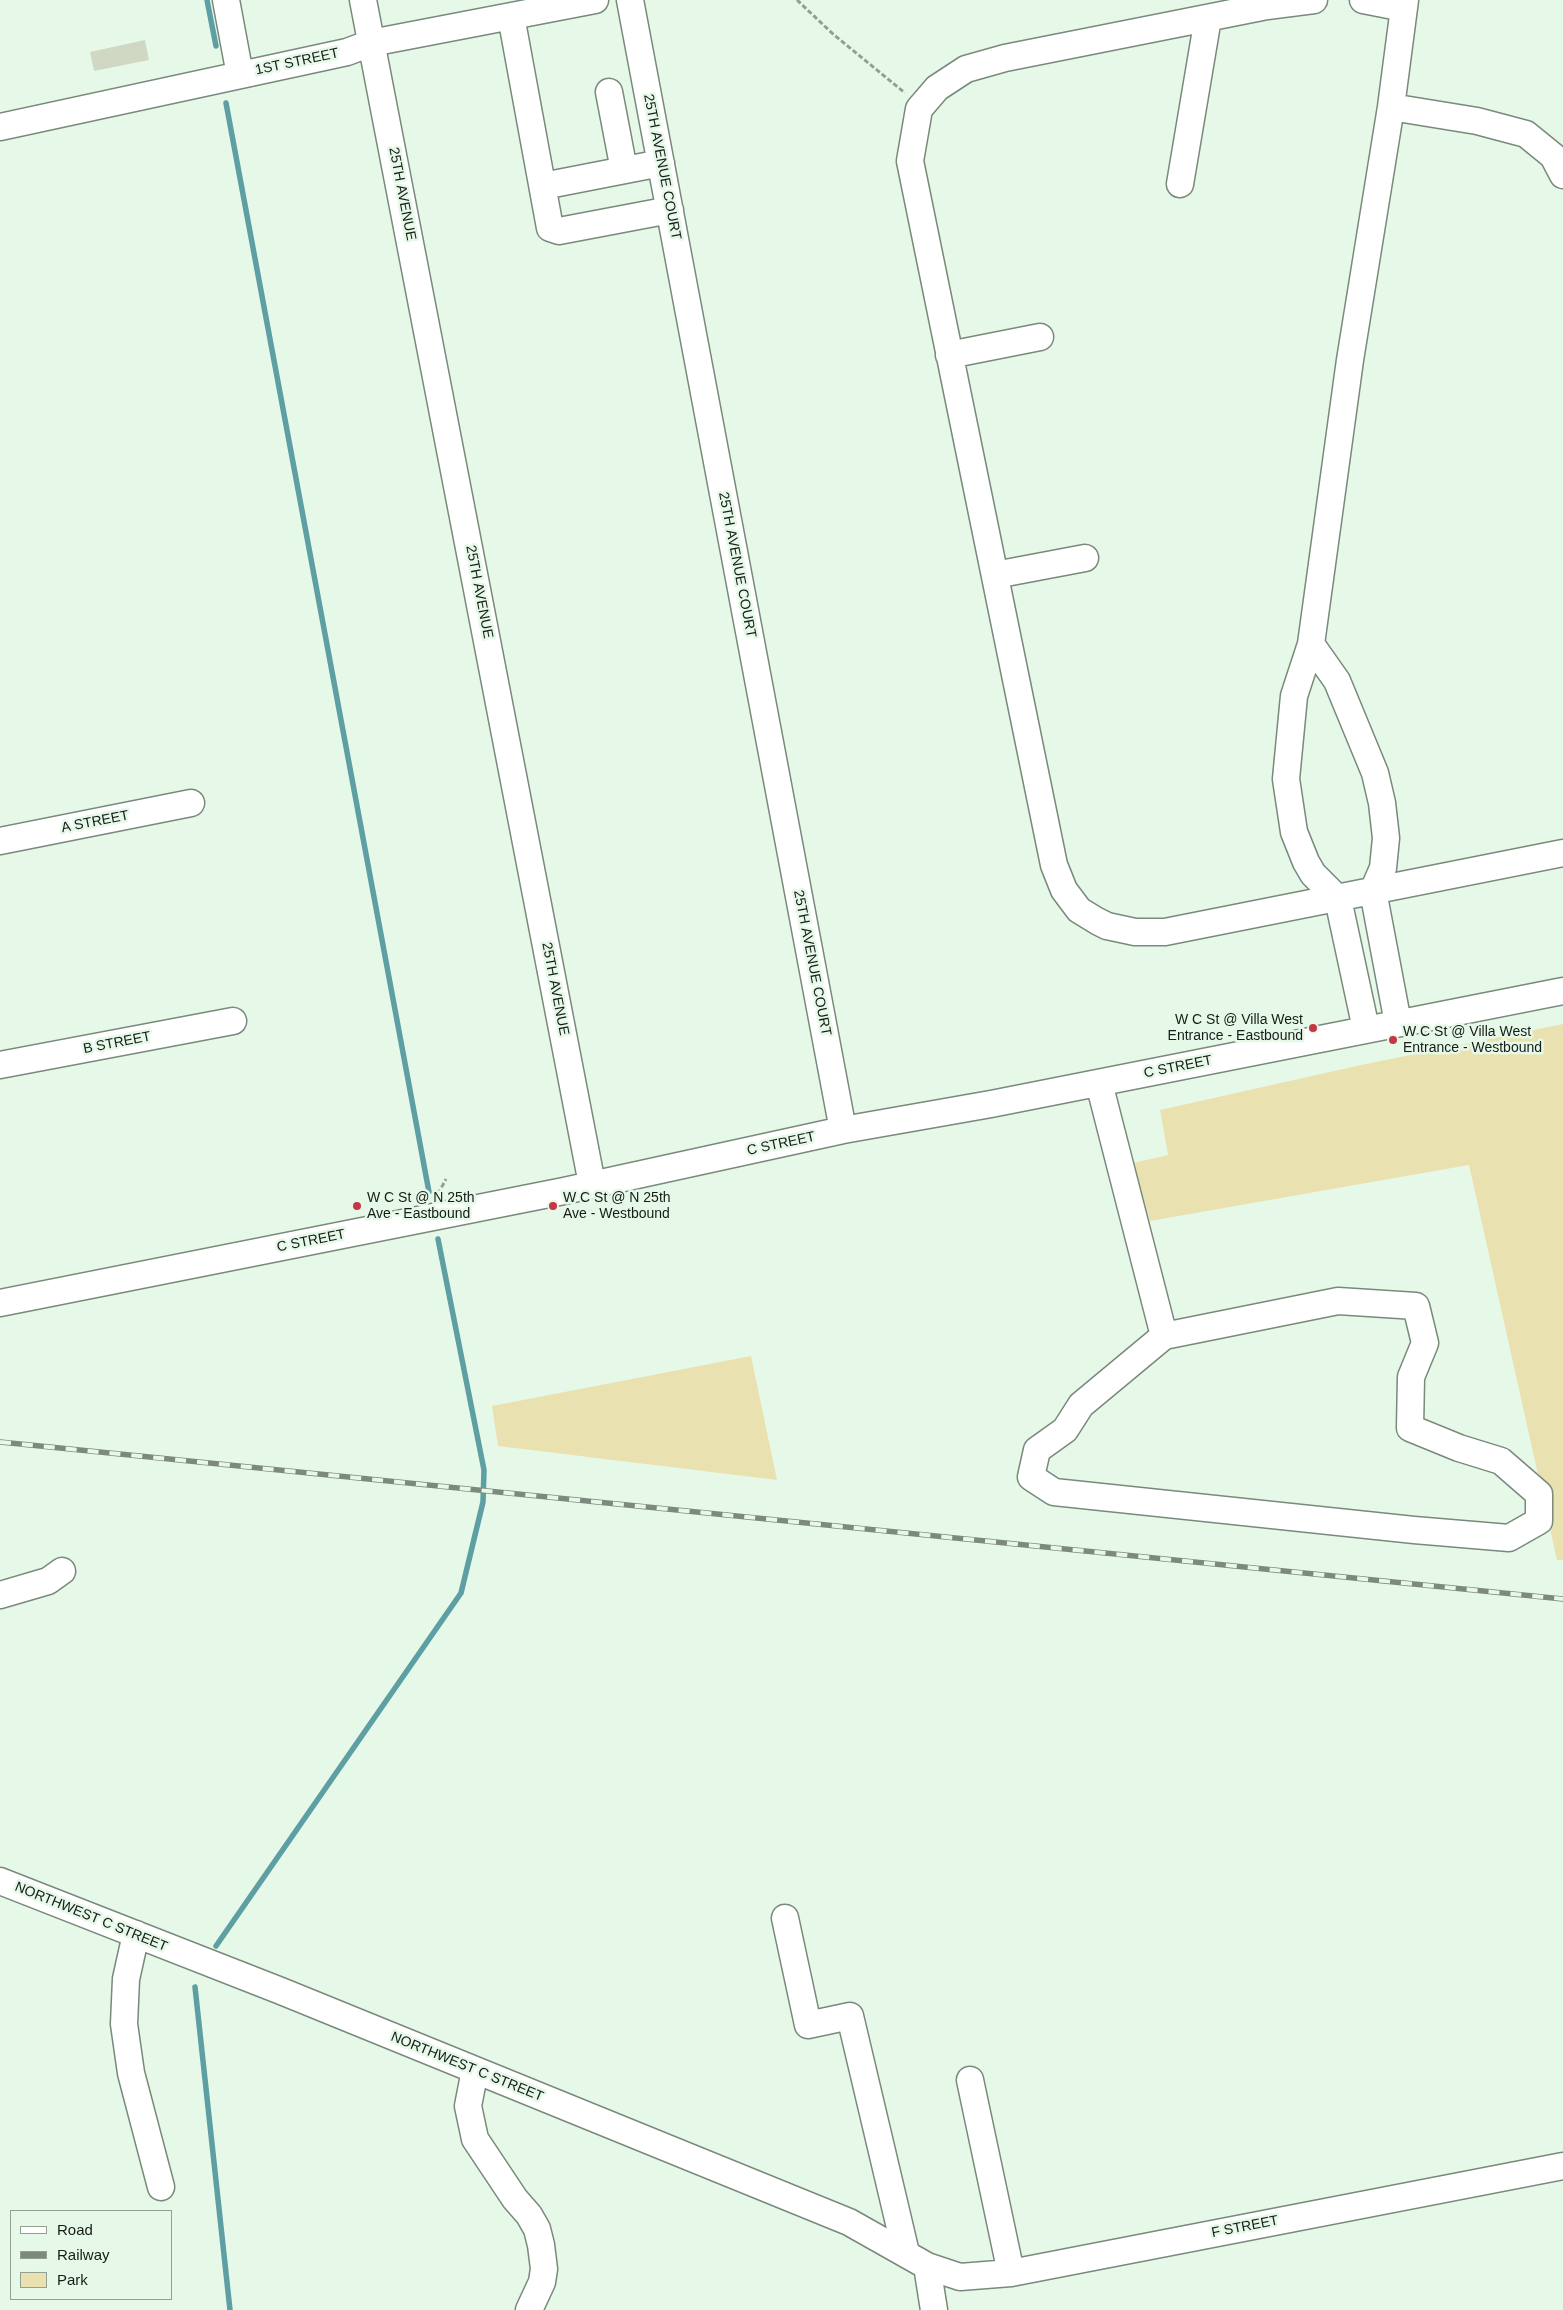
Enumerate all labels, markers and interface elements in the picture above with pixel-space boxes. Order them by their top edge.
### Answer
street label: 1ST STREET [254,45,340,79]
street label: 25TH AVENUE COURT [640,93,684,241]
street label: 25TH AVENUE [385,146,419,242]
street label: 25TH AVENUE COURT [715,491,759,639]
street label: 25TH AVENUE [462,544,496,640]
street label: A STREET [60,807,130,837]
street label: 25TH AVENUE COURT [790,889,834,1037]
street label: 25TH AVENUE [538,941,572,1037]
place label: W C St @ Villa West Entrance - Eastbound [1168,1012,1303,1044]
marker: W C St @ Villa West Entrance - Eastbound [1307,1022,1319,1034]
place label: W C St @ Villa West Entrance - Westbound [1403,1024,1542,1056]
street label: B STREET [82,1028,152,1058]
marker: W C St @ Villa West Entrance - Westbound [1387,1034,1399,1046]
street label: C STREET [1142,1052,1214,1082]
street label: C STREET [745,1129,817,1159]
place label: W C St @ N 25th Ave - Eastbound [367,1190,475,1222]
place label: W C St @ N 25th Ave - Westbound [563,1190,671,1222]
marker: W C St @ N 25th Ave - Eastbound [351,1200,363,1212]
marker: W C St @ N 25th Ave - Westbound [547,1200,559,1212]
street label: C STREET [275,1226,347,1256]
street label: NORTHWEST C STREET [12,1879,170,1955]
street label: NORTHWEST C STREET [388,2029,546,2105]
legend [10,2210,172,2300]
street label: F STREET [1210,2212,1280,2242]
text: Road [57,2221,93,2238]
text: Railway [57,2246,110,2263]
text: Park [57,2271,88,2288]

